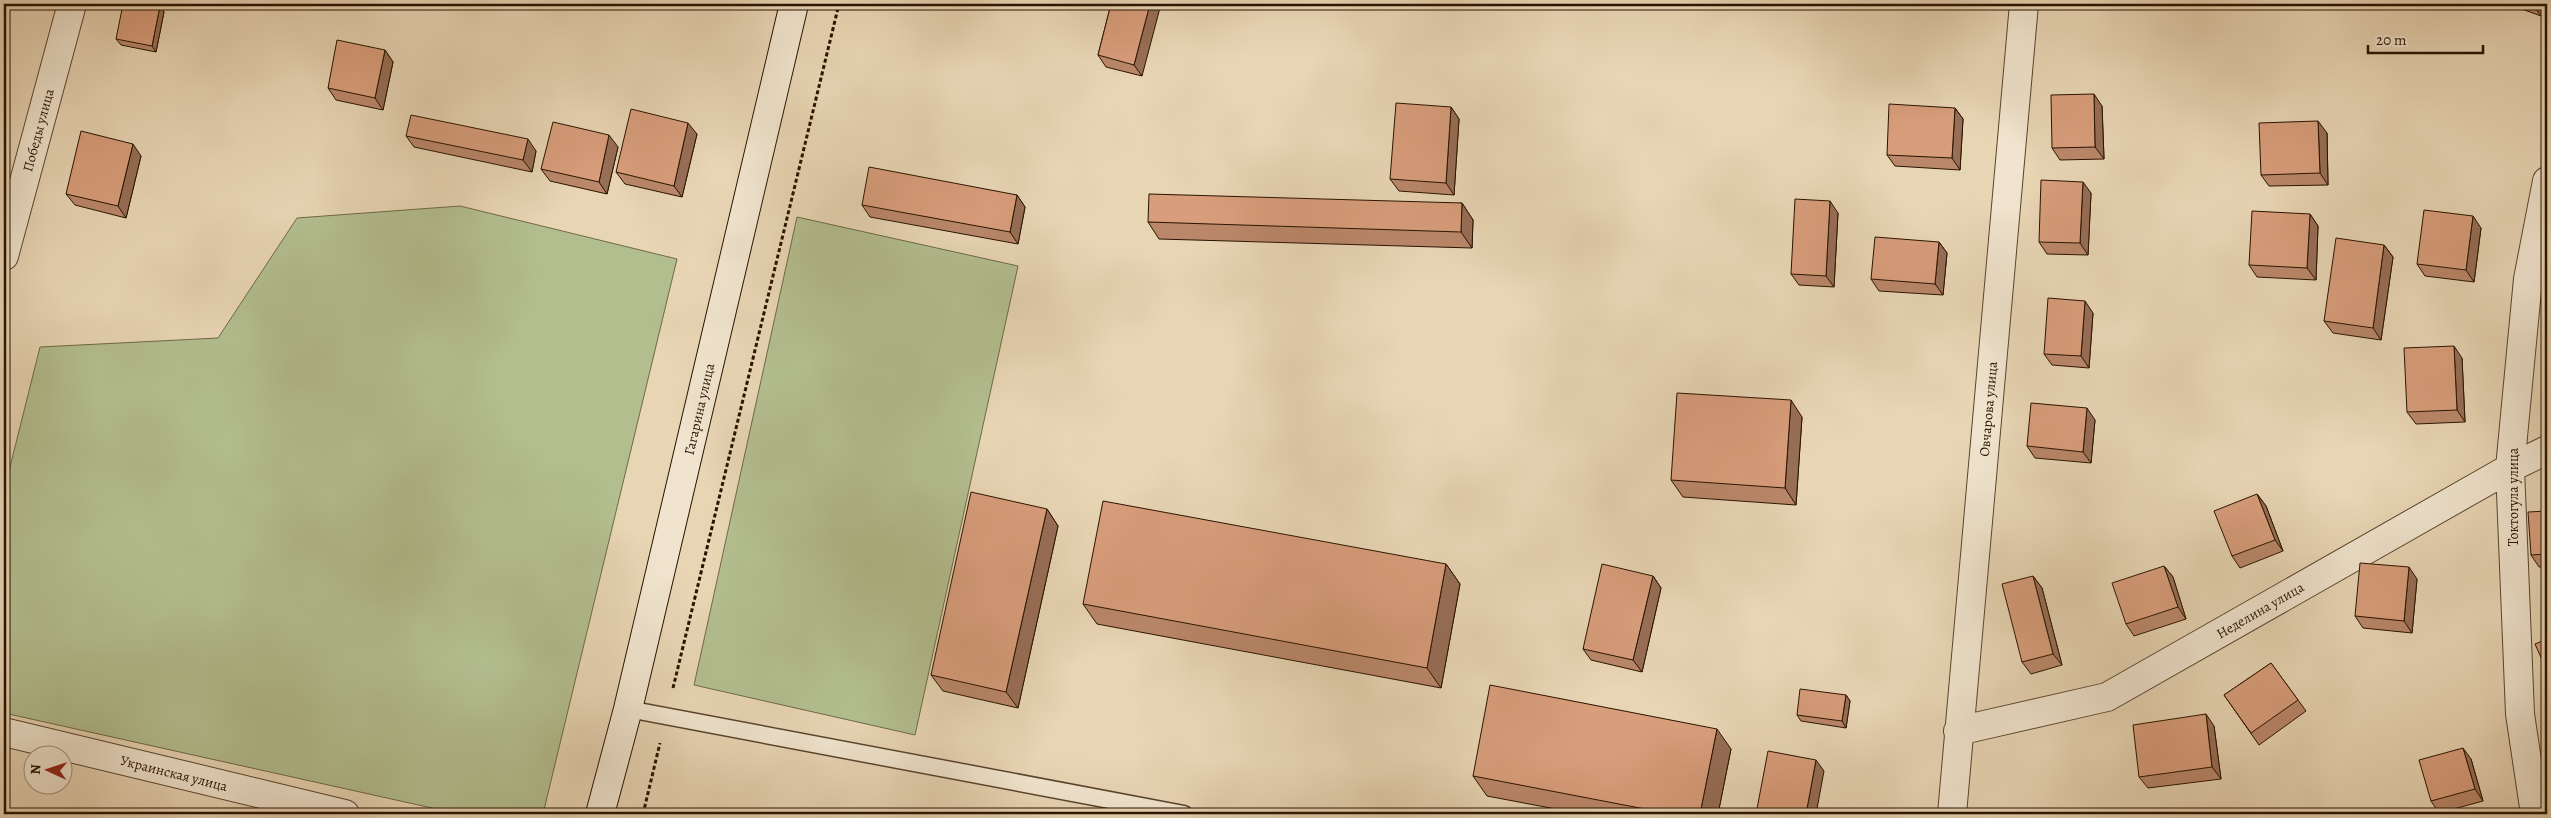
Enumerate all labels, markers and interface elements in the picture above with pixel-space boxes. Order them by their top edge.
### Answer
scale bar [2368,22,2484,54]
text: 20 m [2376,30,2407,50]
street label: Победы улица [18,86,59,174]
street label: Овчарова улица [1975,360,2002,457]
street label: Гагарина улица [680,361,719,457]
street label: Токтогула улица [2504,447,2523,546]
street label: Неделина улица [2213,577,2308,643]
north arrow [22,746,72,796]
street label: Украинская улица [118,751,230,796]
text: N [26,764,45,775]

